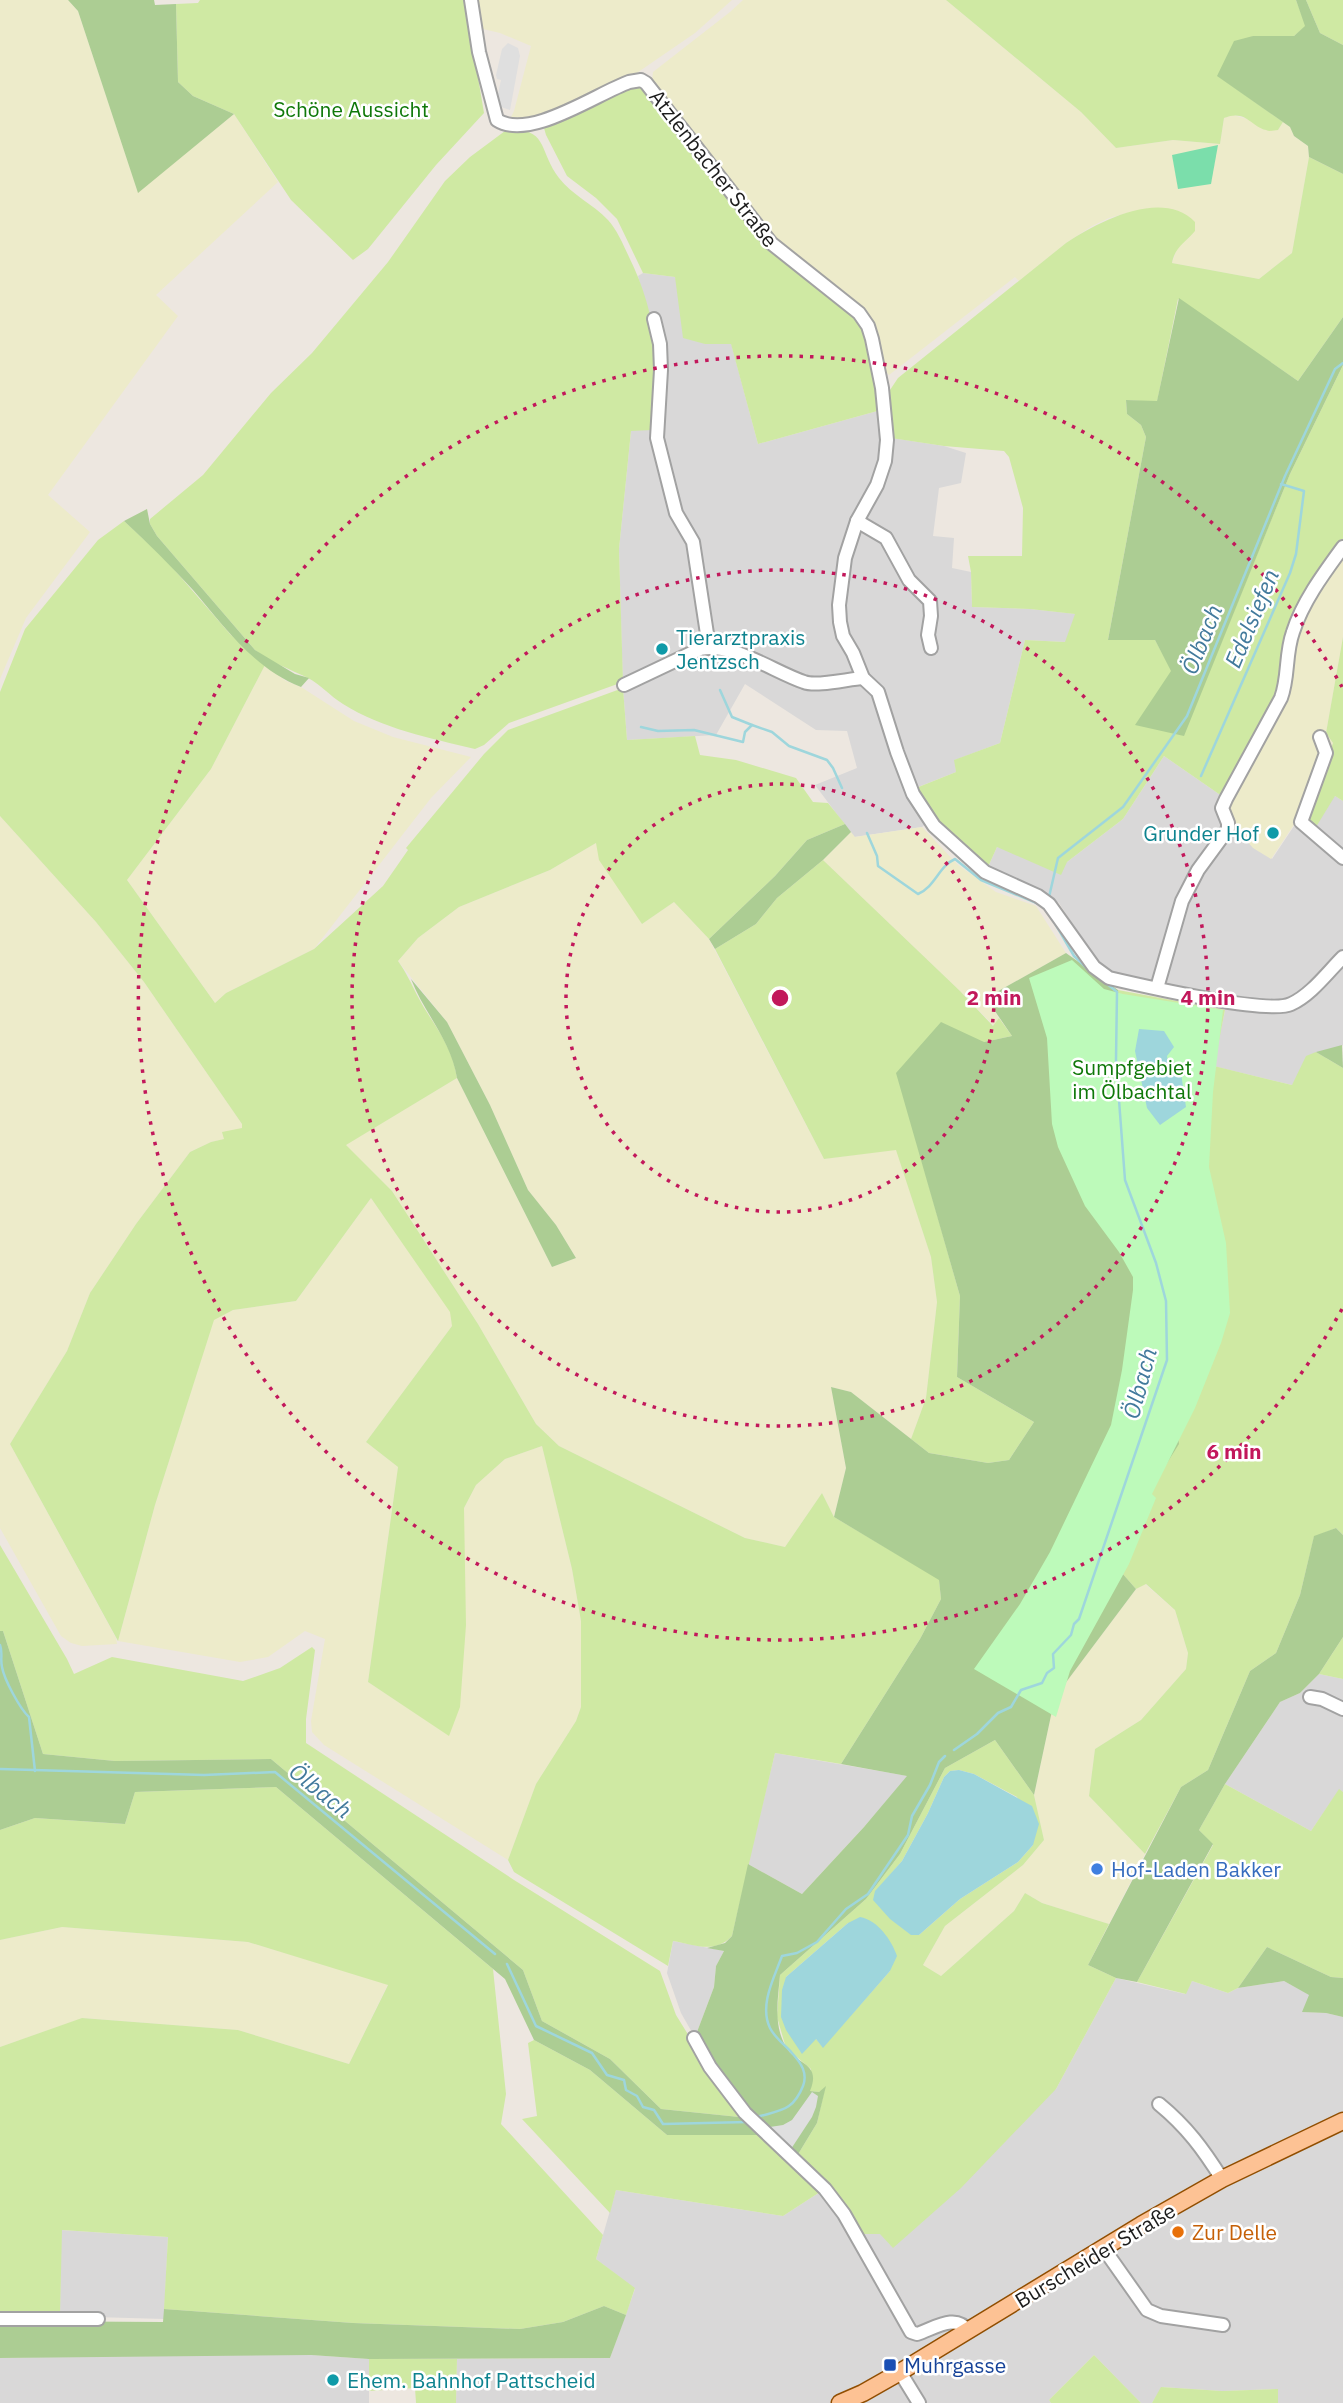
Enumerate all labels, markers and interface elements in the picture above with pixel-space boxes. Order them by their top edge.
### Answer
street label: Atzlenbacher Straße [644,83,784,253]
park label: Schöne Aussicht [273,95,429,123]
water label: Edelsiefen [1217,564,1285,672]
water label: Ölbach [1174,600,1228,678]
place label: Tierarztpraxis Jentzsch [676,623,806,675]
marker: Tierarztpraxis Jentzsch [654,641,670,657]
place label: Grunder Hof [1143,819,1259,847]
marker: Grunder Hof [1265,825,1281,841]
text: 2 min [967,983,1021,1011]
text: 4 min [1181,983,1235,1011]
centre of rings [768,986,792,1010]
park label: Sumpfgebiet im Ölbachtal [1072,1053,1192,1105]
water label: Ölbach [1115,1344,1163,1422]
text: 6 min [1207,1437,1261,1465]
water label: Ölbach [283,1756,359,1824]
place label: Hof-Laden Bakker [1111,1855,1281,1883]
marker: Hof-Laden Bakker [1089,1861,1105,1877]
street label: Burscheider Straße [1010,2196,1180,2314]
place label: Zur Delle [1192,2218,1277,2246]
marker: Zur Delle [1170,2224,1186,2240]
place label: Muhrgasse [904,2351,1006,2379]
marker: Muhrgasse [882,2357,898,2373]
place label: Ehem. Bahnhof Pattscheid [347,2366,596,2394]
marker: Ehem. Bahnhof Pattscheid [325,2372,341,2388]

